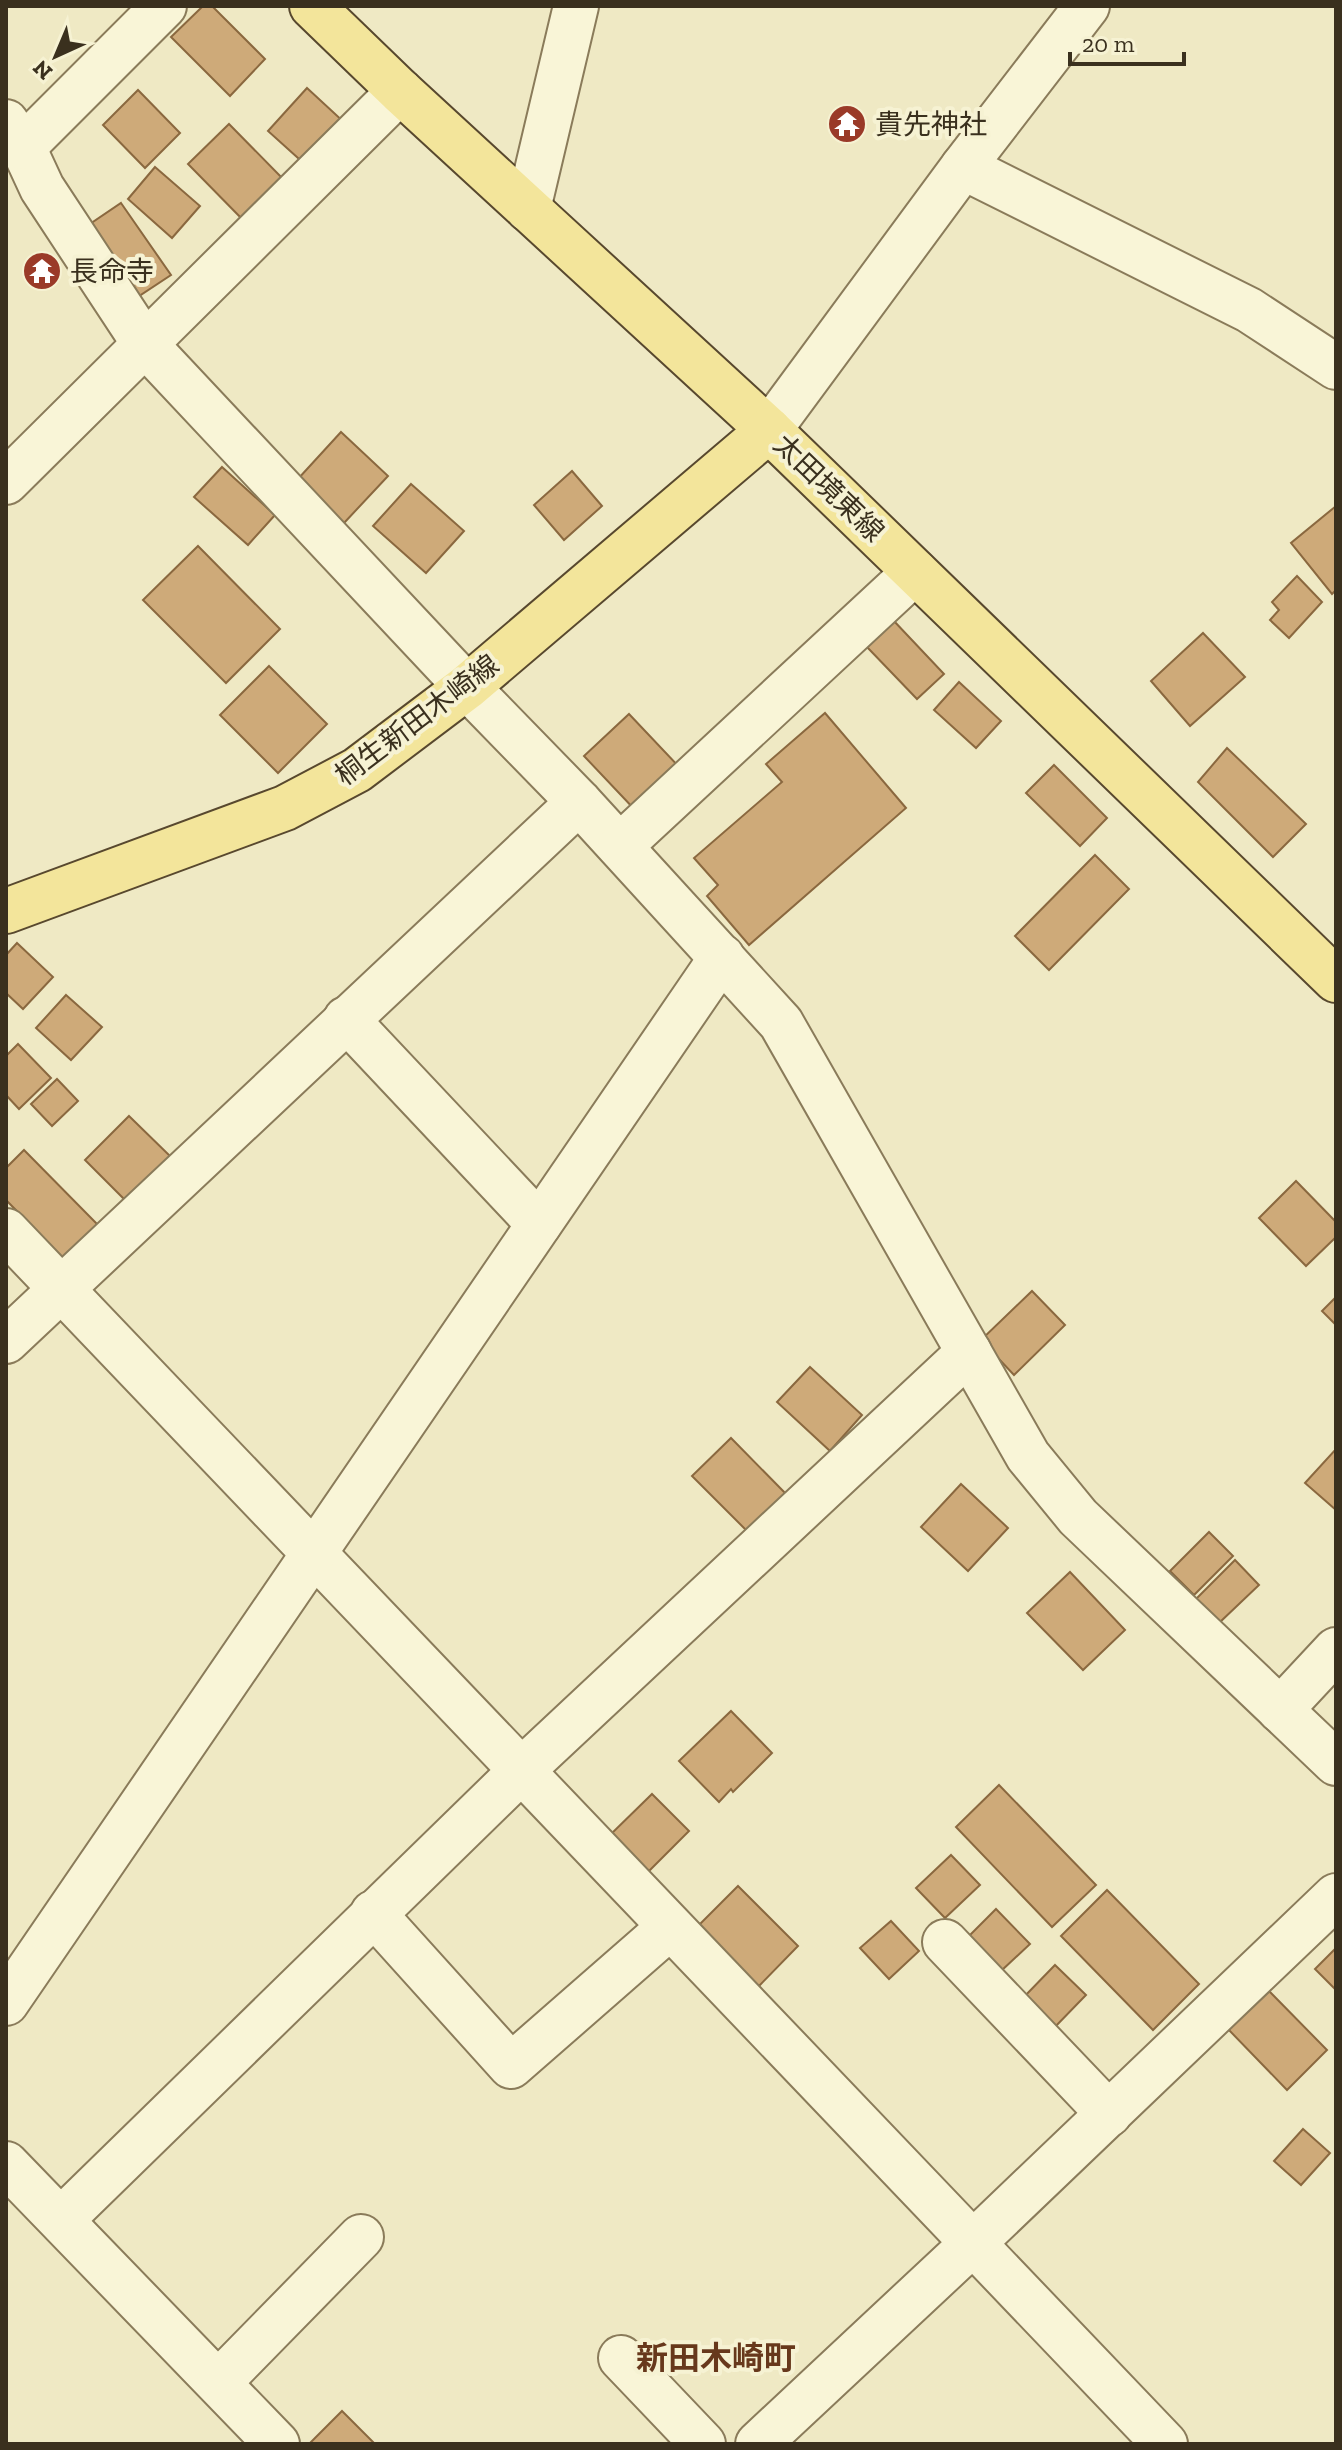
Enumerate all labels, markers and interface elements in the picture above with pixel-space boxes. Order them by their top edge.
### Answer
north arrow [16,16,96,96]
scale bar [1070,16,1184,66]
text: 20 m [1082,29,1135,58]
text: N [27,54,58,86]
temple icon: 貴先神社 [826,103,868,145]
place label: 貴先神社 [875,108,987,141]
temple icon: 長命寺 [21,250,63,292]
place label: 長命寺 [70,255,154,288]
street label: 太田境東線 [767,427,891,549]
street label: 桐生新田木崎線 [329,648,505,792]
district label: 新田木崎町 [636,2339,796,2377]

